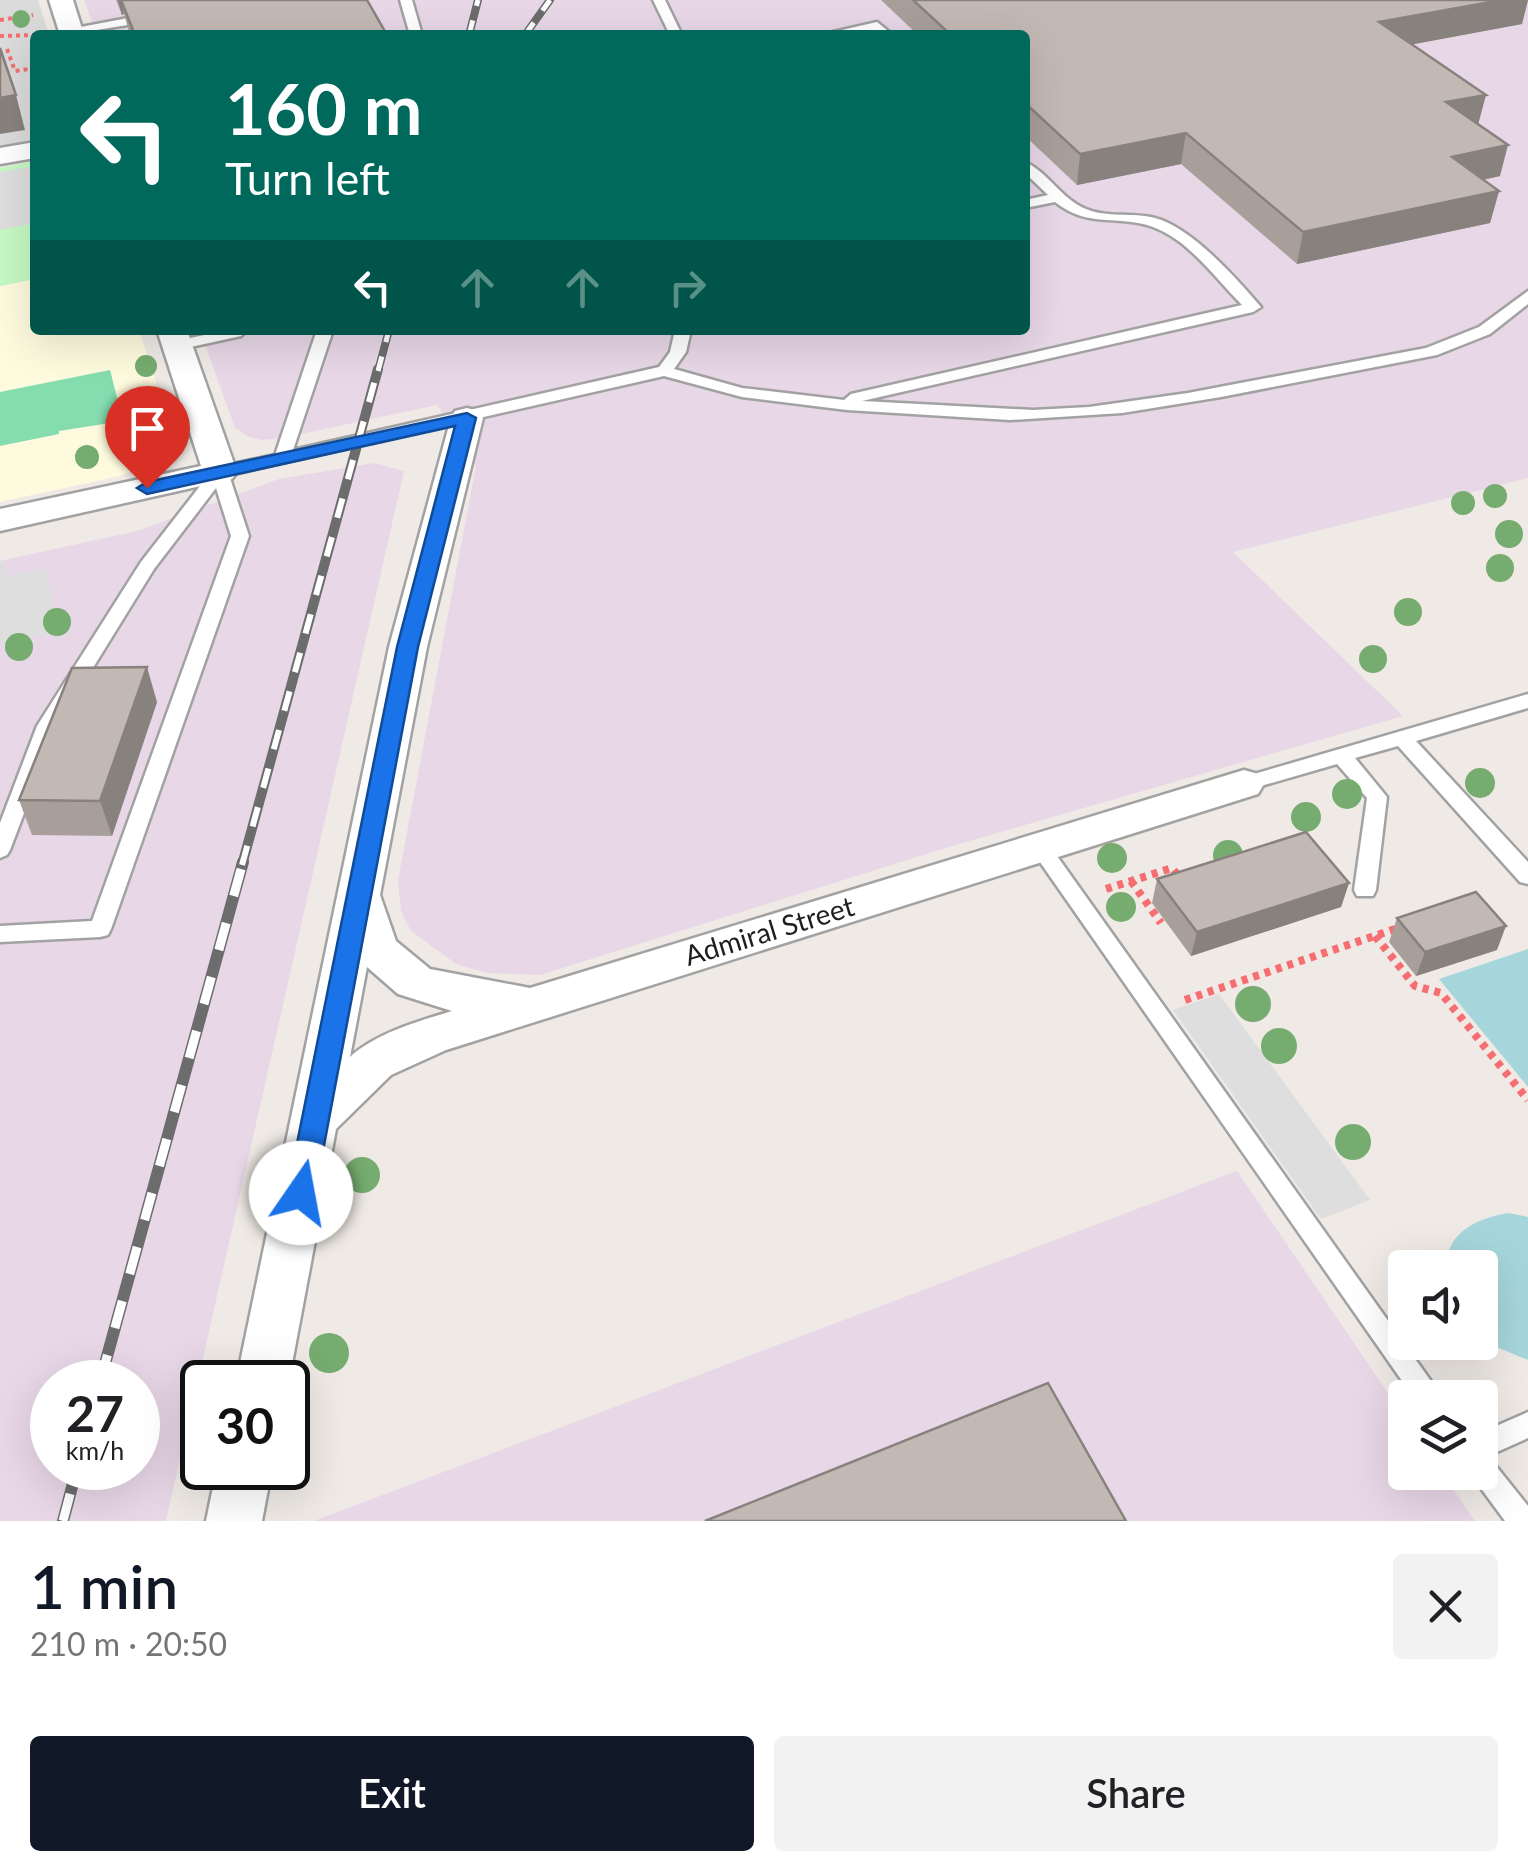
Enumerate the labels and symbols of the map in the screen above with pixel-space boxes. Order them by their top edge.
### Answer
pin [105,386,190,489]
street label: Admiral Street [680,888,858,972]
position arrow [249,1141,353,1245]
speed limit sign: 30 [180,1360,310,1490]

